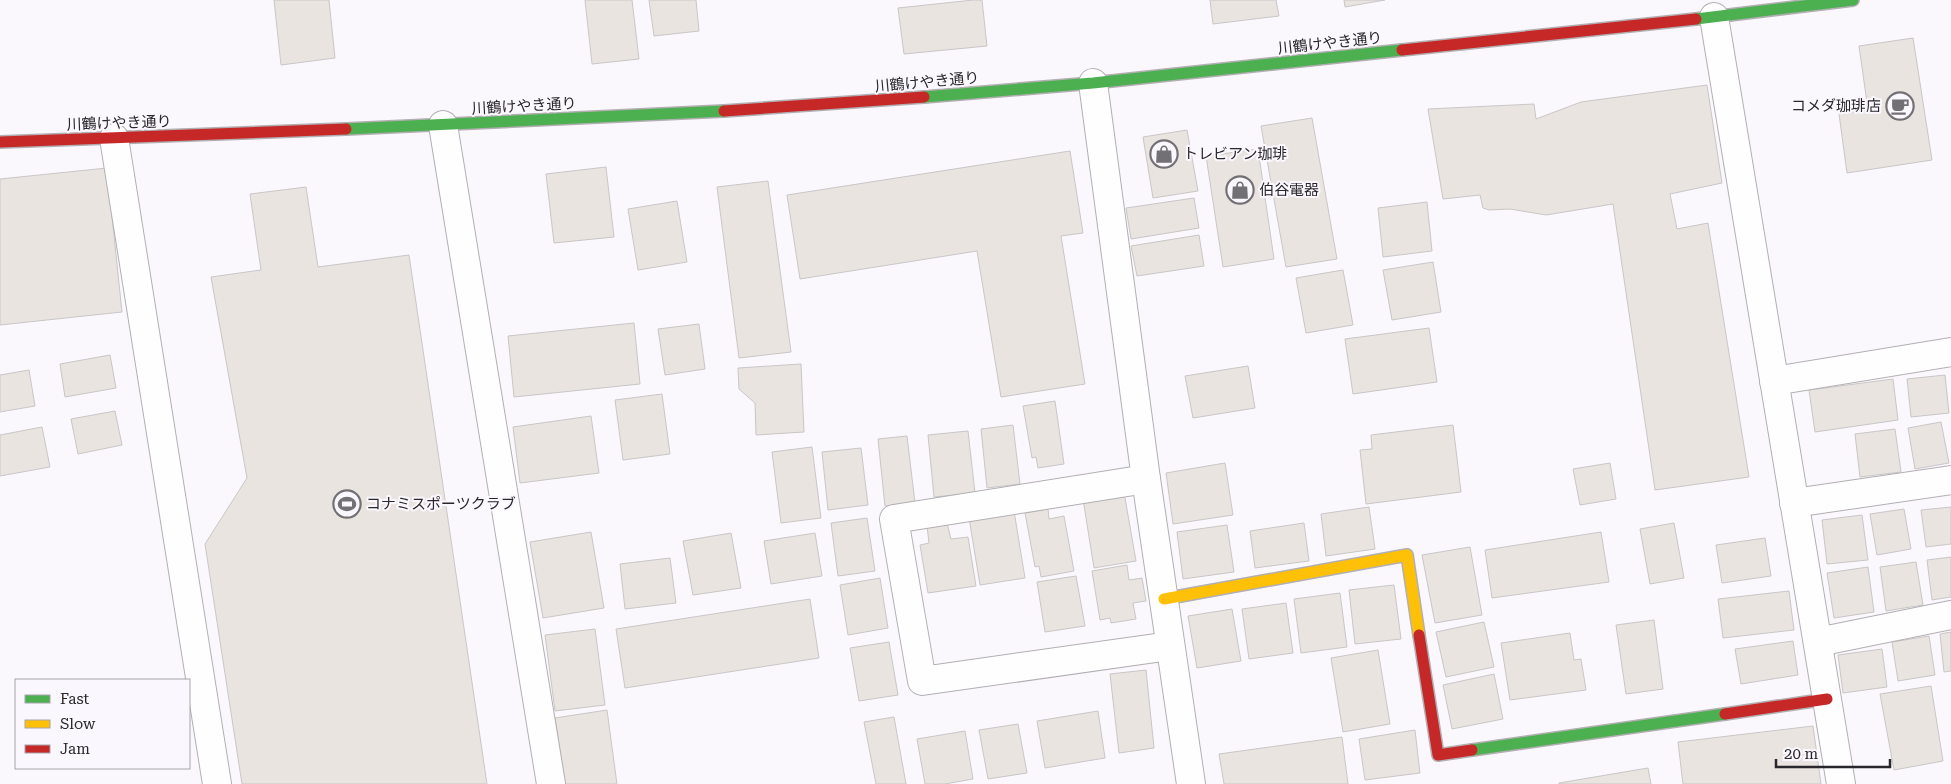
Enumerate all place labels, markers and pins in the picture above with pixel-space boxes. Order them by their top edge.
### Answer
cafe icon: コメダ珈琲店 [1885,91,1915,121]
place label: コメダ珈琲店 [1791,97,1881,115]
shop icon: トレビアン珈琲 [1149,139,1179,169]
place label: トレビアン珈琲 [1183,145,1287,163]
shop icon: 伯谷電器 [1225,175,1255,205]
place label: 伯谷電器 [1259,181,1319,199]
sports icon: コナミスポーツクラブ [332,489,362,519]
place label: コナミスポーツクラブ [366,495,516,513]

